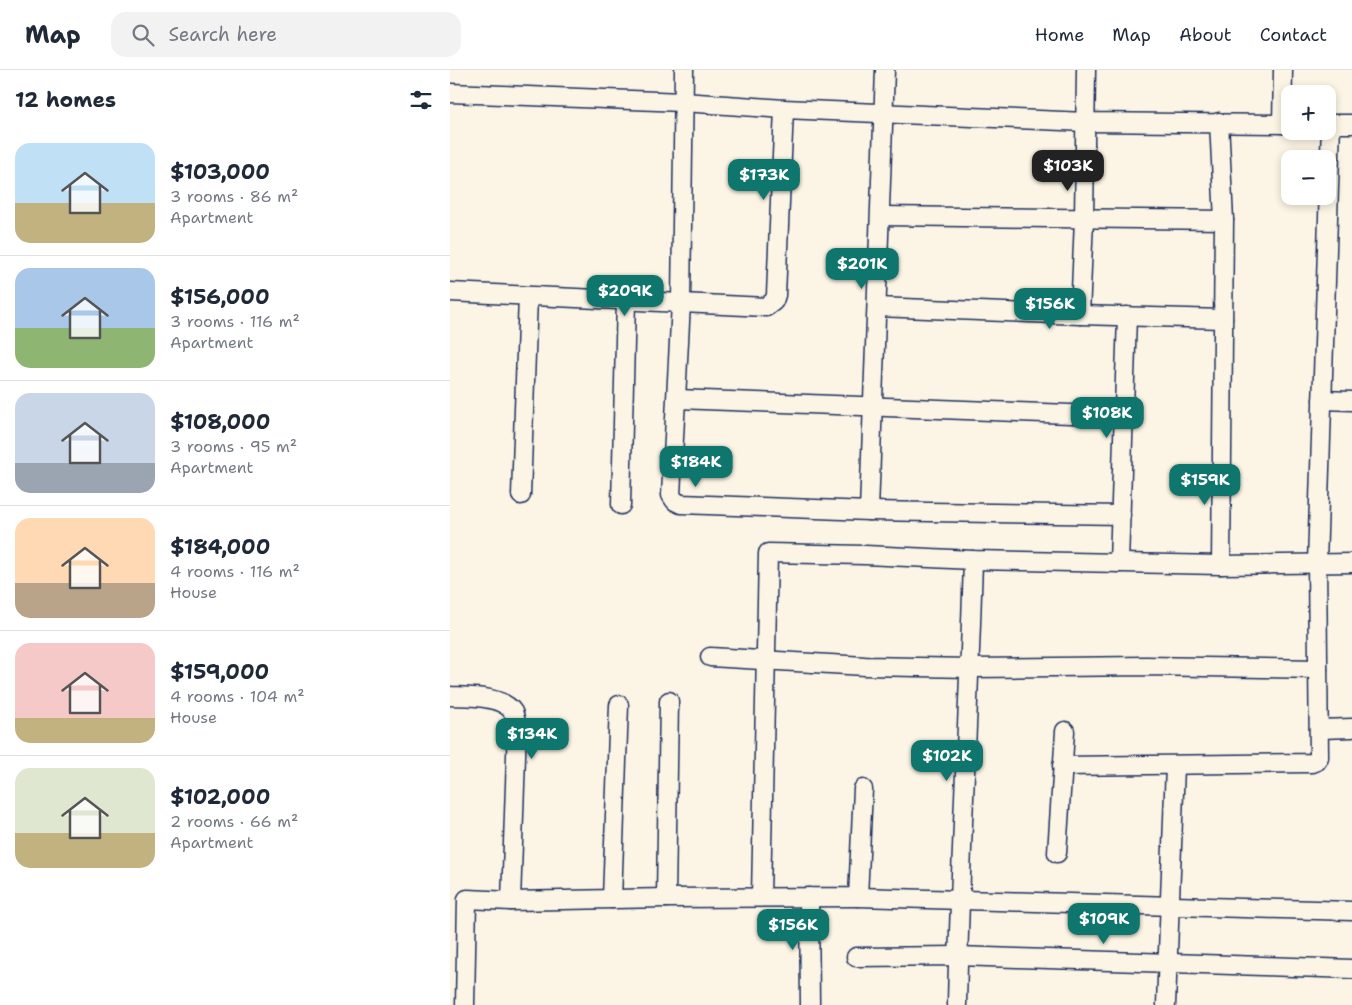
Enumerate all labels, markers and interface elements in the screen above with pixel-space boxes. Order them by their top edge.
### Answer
search box [111,12,461,57]
text: Map [25,19,81,51]
icon: search [129,21,157,49]
text: Search here [169,22,277,47]
text: Home [1035,23,1084,47]
text: Map [1112,23,1151,47]
text: About [1179,23,1232,47]
text: Contact [1260,23,1327,47]
map controls [1281,85,1336,205]
button: + [1281,85,1336,140]
text: 12 homes [15,86,116,114]
icon: filters [407,86,435,114]
pin: $103K [1033,150,1103,192]
button: − [1281,150,1336,205]
text: $103K [1043,155,1093,176]
text: $103,000 [170,158,270,186]
pin: $173K [729,158,799,201]
icon: home [55,163,115,223]
text: $173K [739,164,789,185]
text: 3 rooms · 86 m² [170,186,298,207]
text: Apartment [170,207,253,228]
pin: $201K [827,248,897,290]
text: $201K [837,253,887,274]
pin: $209K [590,274,660,317]
text: $209K [598,280,652,301]
text: $156,000 [170,283,270,311]
icon: home [55,288,115,348]
pin: $156K [1015,288,1085,330]
text: $156K [1025,293,1075,314]
text: 3 rooms · 116 m² [170,311,300,332]
text: Apartment [170,332,253,353]
pin: $108K [1072,396,1142,439]
text: $108K [1082,402,1132,423]
text: $108,000 [170,408,270,436]
icon: home [55,413,115,473]
text: 3 rooms · 95 m² [170,436,297,457]
pin: $184K [661,446,731,488]
text: $184K [671,451,721,472]
text: Apartment [170,457,253,478]
pin: $159K [1170,464,1240,506]
text: $159K [1180,469,1230,490]
text: $184,000 [170,533,270,561]
icon: home [55,538,115,598]
text: 4 rooms · 116 m² [170,561,300,582]
text: House [170,582,217,603]
text: $159,000 [170,658,269,686]
icon: home [55,663,115,723]
text: 4 rooms · 104 m² [170,686,305,707]
text: House [170,707,217,728]
pin: $134K [497,718,567,760]
text: $134K [507,723,557,744]
pin: $102K [912,740,982,782]
text: $102K [922,745,972,766]
text: $102,000 [170,783,270,811]
icon: home [55,788,115,848]
text: 2 rooms · 66 m² [170,811,298,832]
text: Apartment [170,832,253,853]
pin: $109K [1069,902,1139,945]
pin: $156K [758,908,828,951]
text: $109K [1079,908,1129,929]
text: $156K [768,914,818,935]

